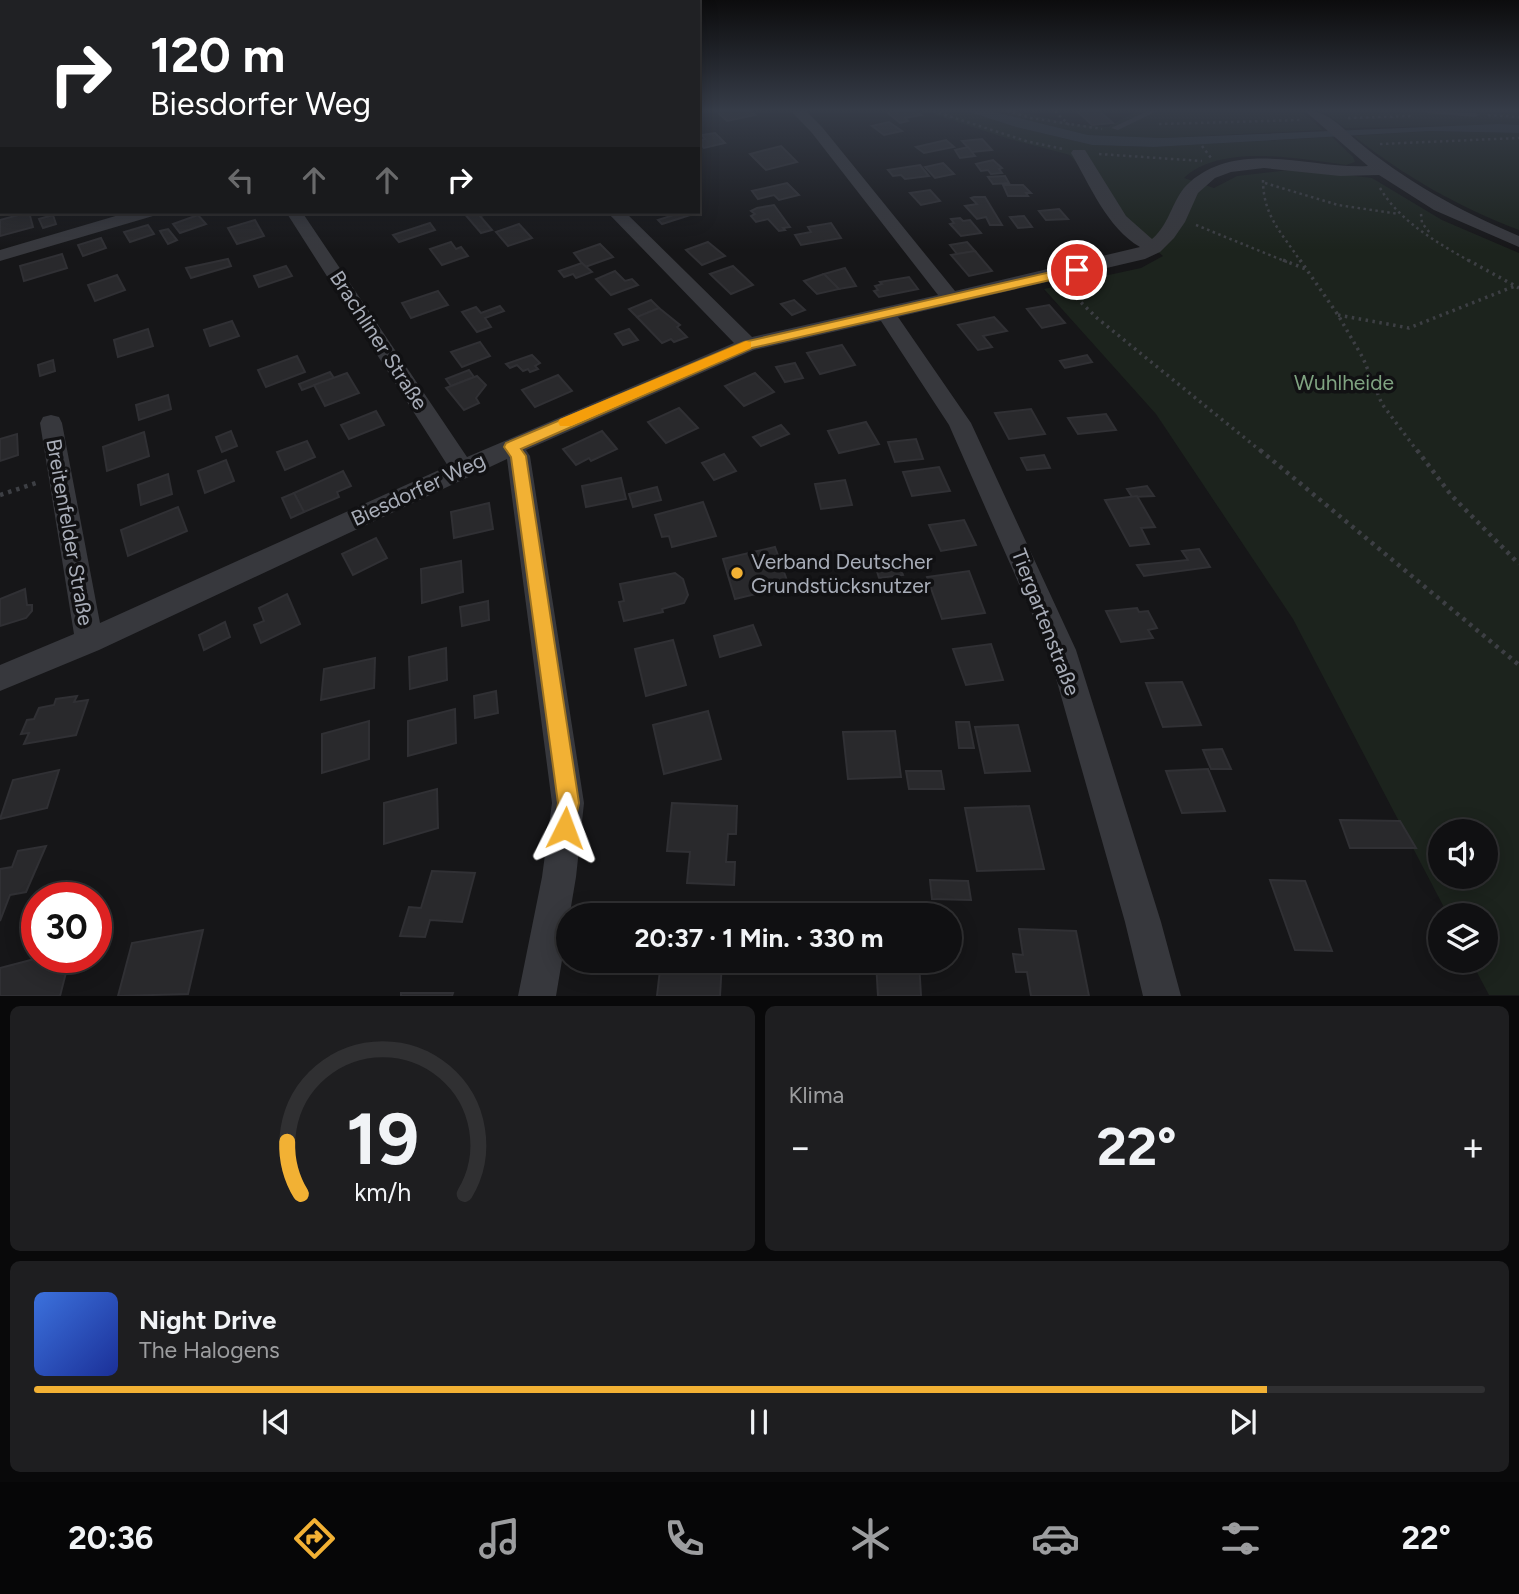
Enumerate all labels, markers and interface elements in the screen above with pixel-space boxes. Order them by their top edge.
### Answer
text: 120 m [150,25,285,84]
icon: right [35,28,126,119]
text: Biesdorfer Weg [150,85,371,123]
icon: left [222,161,260,199]
icon: ahead [295,161,333,199]
icon: ahead [368,161,406,199]
icon: right [441,161,479,199]
pin [1047,240,1107,300]
icon: arrive [1058,251,1096,289]
street label: Brachliner Straße [325,266,433,414]
park label: Wuhlheide [1294,370,1394,395]
street label: Breitenfelder Straße [41,437,99,627]
street label: Biesdorfer Weg [347,447,489,531]
street label: Tiergartenstraße [1007,545,1085,699]
place label: Verband Deutscher Grundstücksnutzer [751,549,933,598]
marker: Verband Deutscher Grundstücksnutzer [729,565,745,581]
position arrow [528,791,602,865]
map controls [1428,819,1498,973]
button: sound [1428,819,1498,889]
speed limit sign: 30 [21,882,112,973]
button: layers [1428,903,1498,973]
text: 20:37 · 1 Min. · 330 m [634,922,884,954]
text: Klima [789,1081,844,1109]
text: 19 [346,1096,419,1183]
text: 22° [1097,1116,1177,1178]
text: − [789,1124,812,1170]
text: + [1461,1124,1485,1170]
text: km/h [354,1177,411,1207]
text: Night Drive [139,1304,276,1336]
text: The Halogens [139,1336,280,1364]
icon: previous [257,1403,295,1441]
icon: pause [740,1403,778,1441]
icon: next [1224,1403,1262,1441]
icon: directions [290,1514,339,1563]
icon: music [475,1514,524,1563]
icon: phone [660,1514,709,1563]
icon: climate [846,1514,895,1563]
icon: car [1031,1514,1080,1563]
icon: filters [1216,1514,1265,1563]
text: 20:36 [68,1519,153,1557]
text: 22° [1402,1519,1451,1557]

